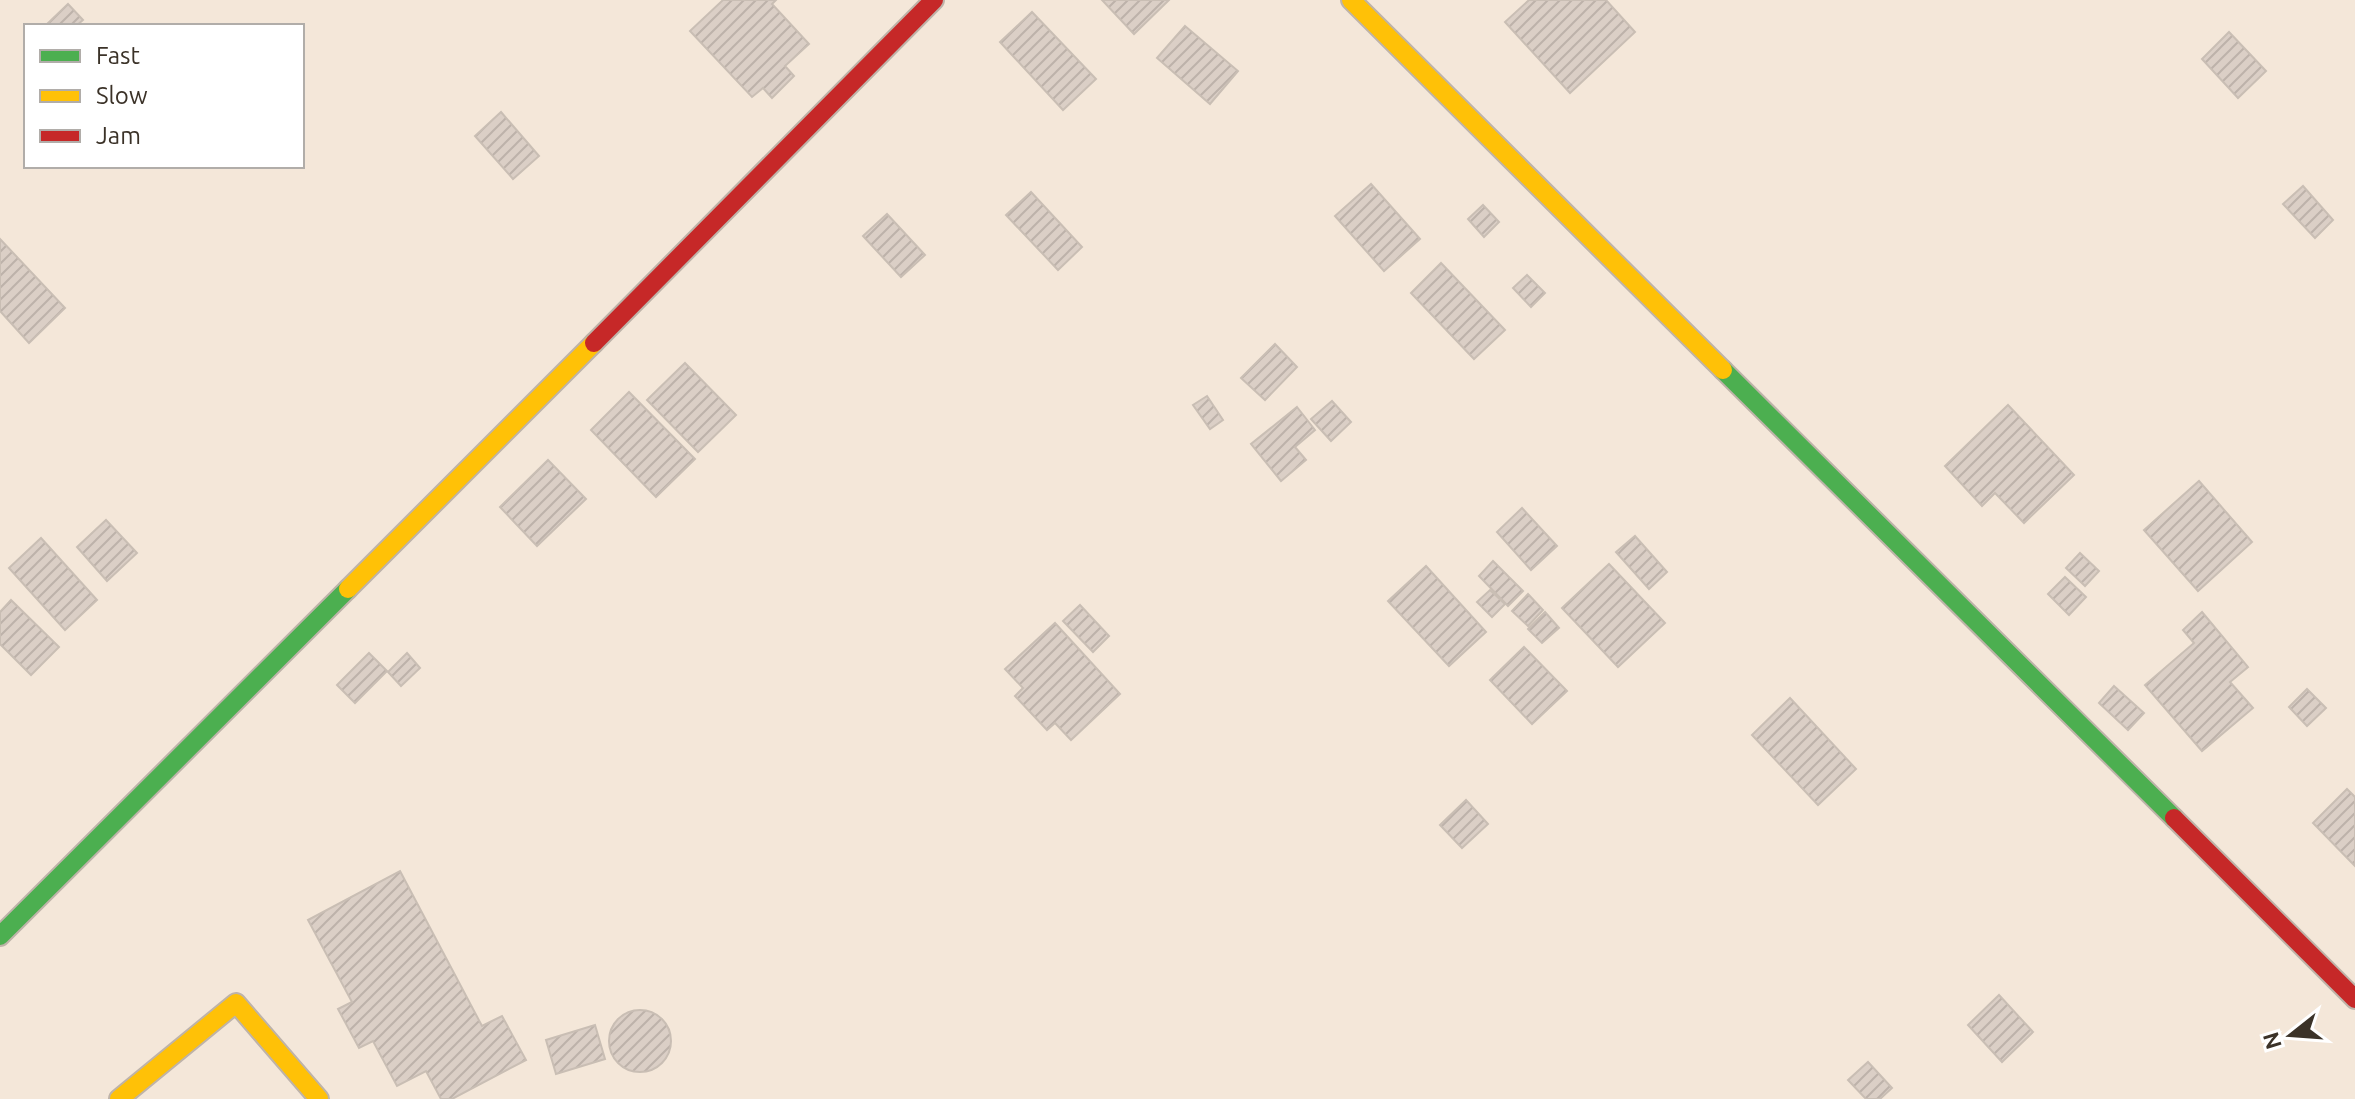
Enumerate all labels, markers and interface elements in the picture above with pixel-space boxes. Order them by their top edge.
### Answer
legend [24,24,304,168]
text: Fast [96,42,140,69]
text: Slow [96,82,148,109]
text: Jam [96,122,141,149]
north arrow [2251,995,2331,1075]
text: N [2257,1029,2286,1053]

